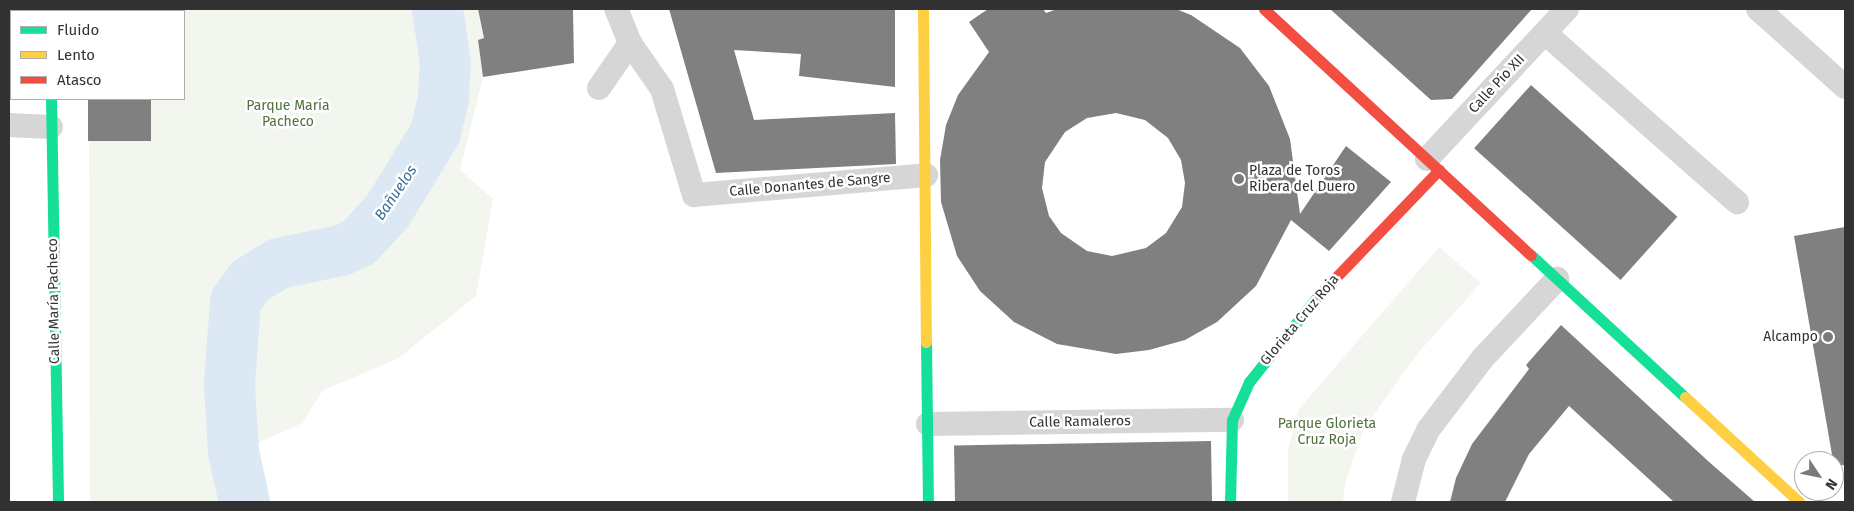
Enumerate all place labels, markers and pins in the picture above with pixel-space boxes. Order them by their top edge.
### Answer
place label: Plaza de Toros Ribera del Duero [1249,163,1355,196]
marker: Plaza de Toros Ribera del Duero [1233,173,1245,185]
place label: Alcampo [1763,329,1818,345]
marker: Alcampo [1822,331,1834,343]

